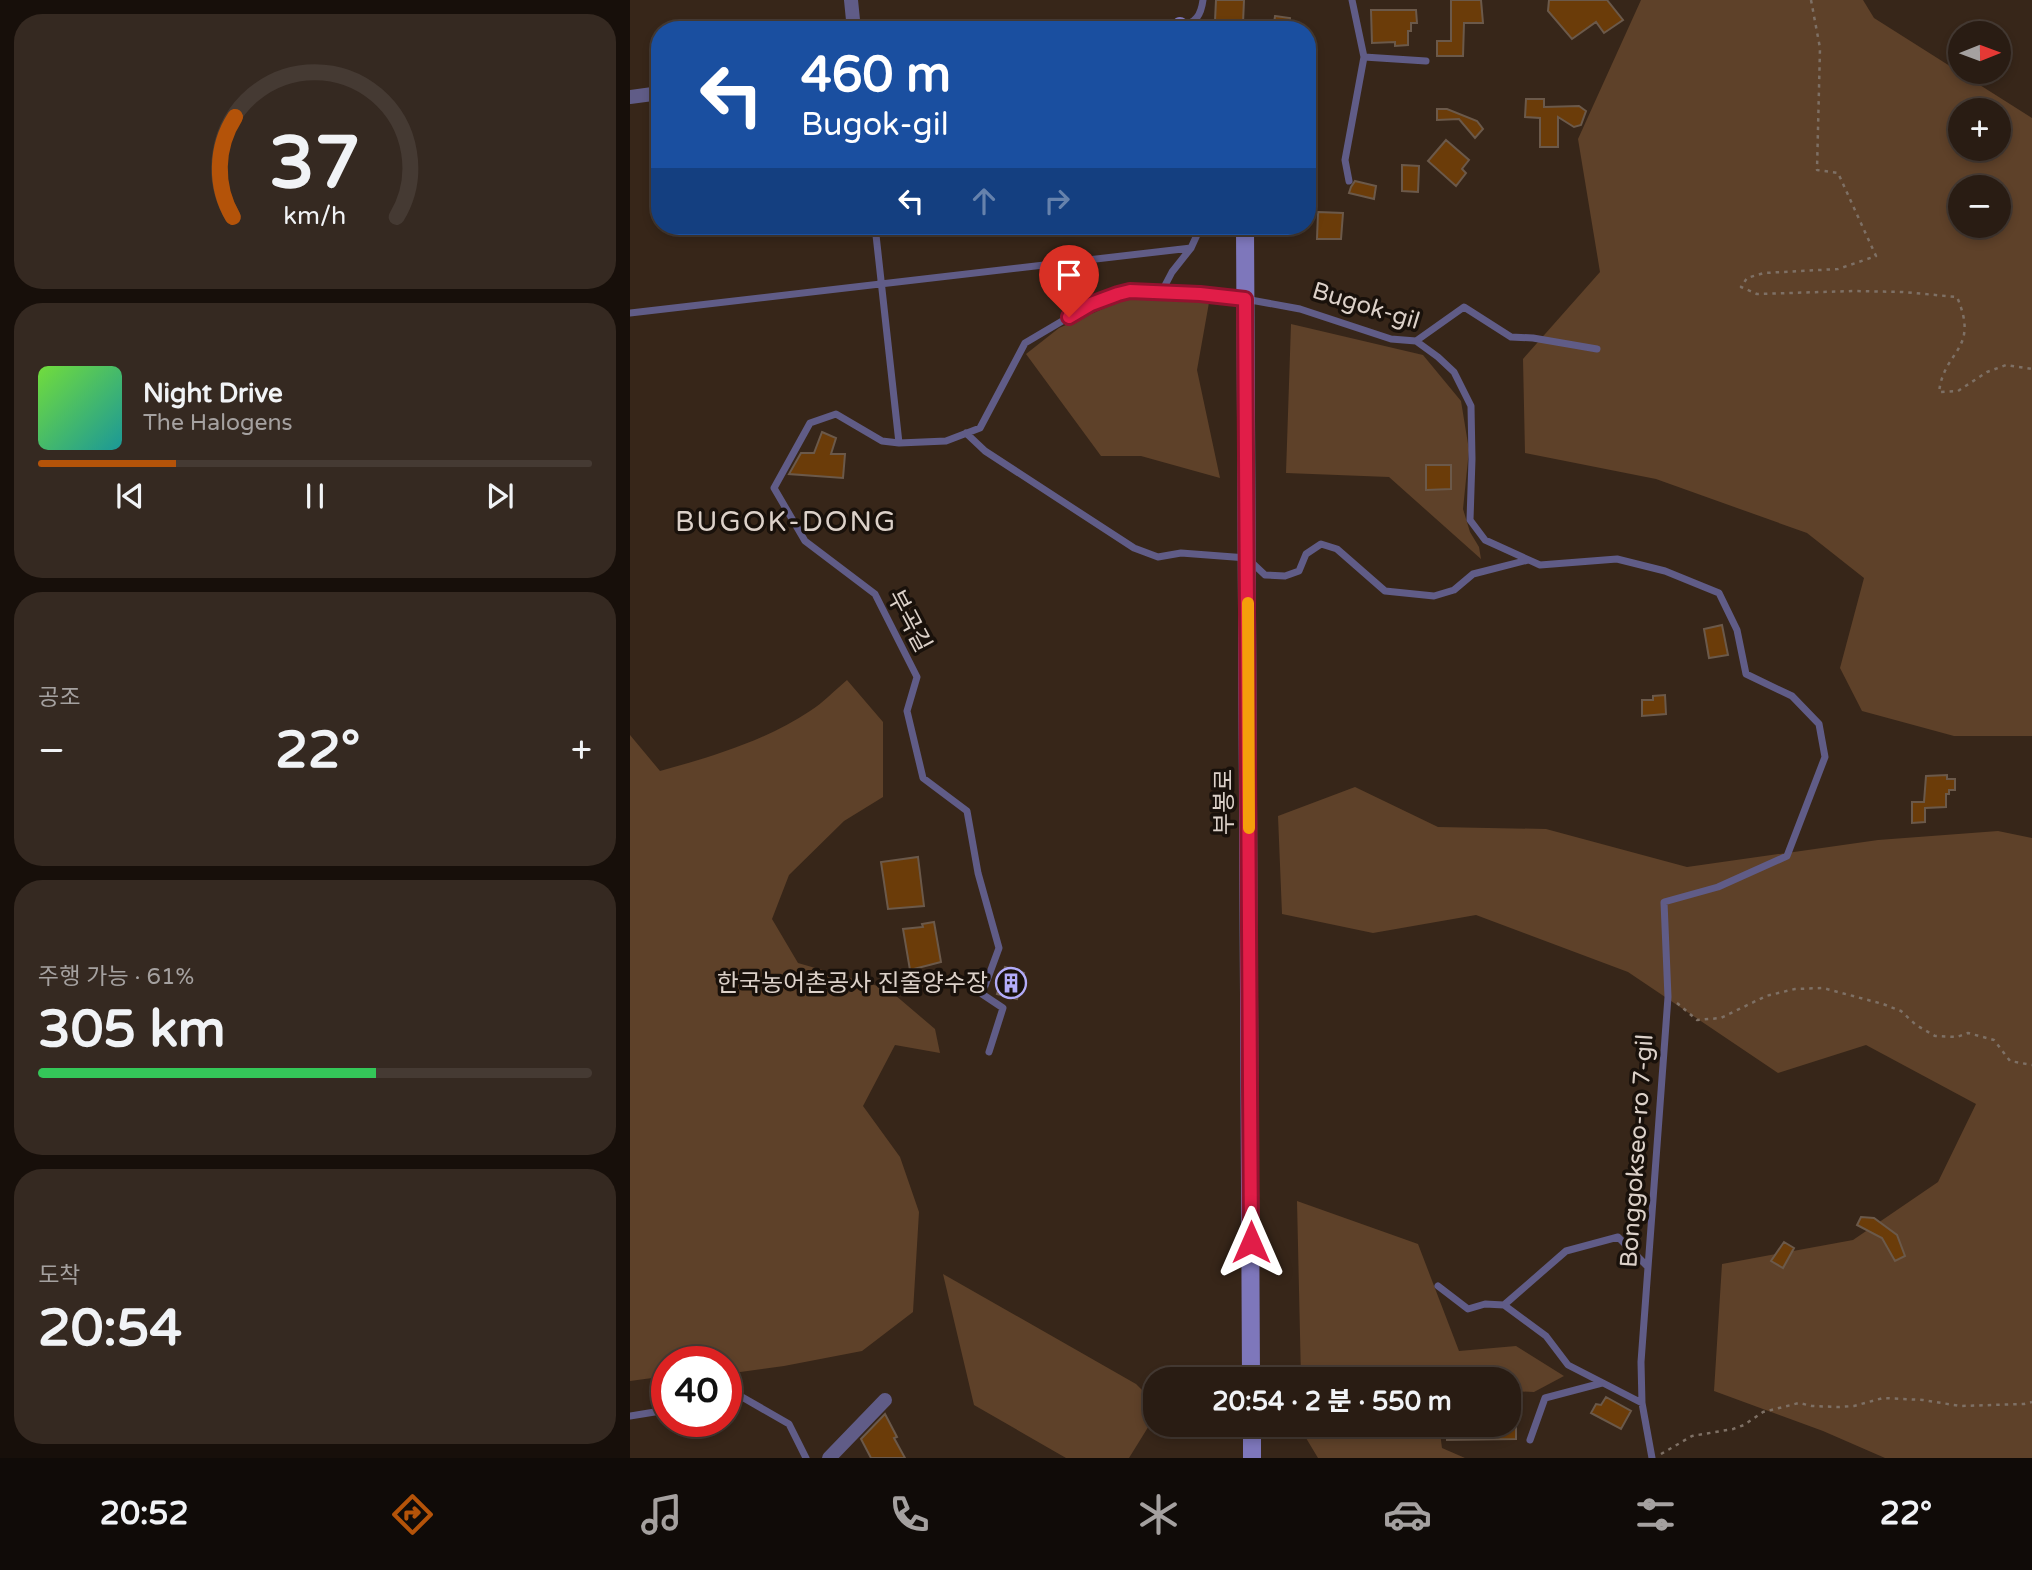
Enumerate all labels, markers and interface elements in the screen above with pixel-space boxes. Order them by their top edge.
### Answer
north arrow [1948,21,2011,84]
map controls [1948,21,2011,238]
text: 460 m [801,46,951,105]
icon: left [686,49,777,140]
button: + [1948,98,2011,161]
text: Bugok-gil [801,106,949,144]
text: 37 [269,121,361,209]
button: − [1948,175,2011,238]
icon: left [892,182,930,220]
icon: ahead [965,182,1003,220]
icon: right [1038,182,1076,220]
text: km/h [284,201,346,231]
pin [1039,245,1099,317]
icon: arrive [1050,256,1088,294]
street label: Bugok-gil [1309,276,1423,336]
text: Night Drive [143,378,283,409]
text: The Halogens [143,409,292,437]
icon: previous [111,477,149,515]
icon: pause [296,477,334,515]
icon: next [481,477,519,515]
district label: BUGOK-DONG [675,505,897,539]
street label: 부곡길 [881,585,937,657]
text: 공조 [38,684,80,712]
text: 22° [275,719,360,782]
text: − [38,728,65,774]
text: + [571,728,592,774]
street label: 부봉로 [1210,769,1239,835]
text: 주행 가능 · 61% [38,963,194,991]
building icon: 한국농어촌공사 진줄양수장 [994,966,1028,1000]
place label: 한국농어촌공사 진줄양수장 [717,969,988,998]
text: 305 km [38,998,226,1061]
street label: Bonggokseo-ro 7-gil [1614,1033,1660,1269]
position arrow [1214,1205,1288,1279]
text: 도착 [38,1262,80,1290]
text: 20:54 [38,1297,182,1360]
speed limit sign: 40 [651,1346,742,1437]
text: 20:54 · 2 분 · 550 m [1212,1386,1452,1417]
icon: directions [388,1490,437,1539]
icon: music [637,1490,686,1539]
icon: phone [885,1490,934,1539]
icon: climate [1134,1490,1183,1539]
icon: car [1383,1490,1432,1539]
icon: filters [1631,1490,1680,1539]
text: 20:52 [100,1495,189,1533]
text: 22° [1880,1495,1932,1533]

